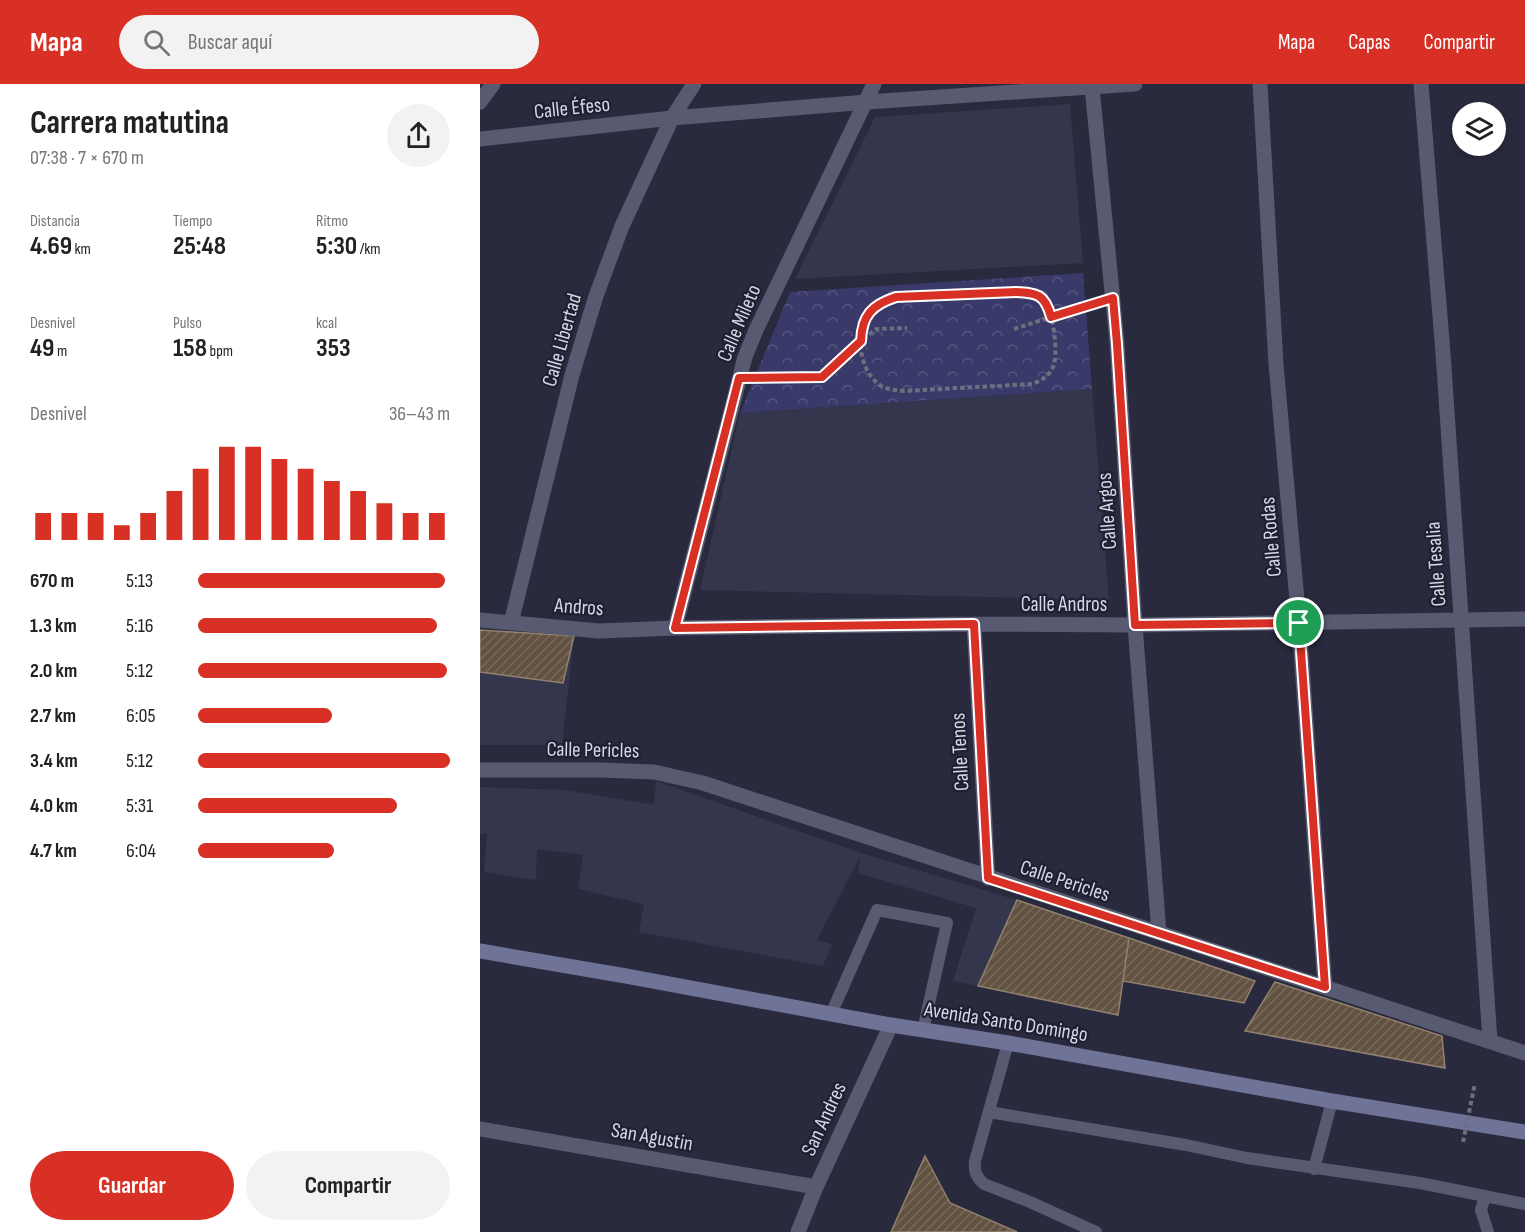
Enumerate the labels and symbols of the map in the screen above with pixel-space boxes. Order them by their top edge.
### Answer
street label: Calle Éfeso [533,92,611,124]
street label: Calle Mileto [712,281,766,365]
street label: Calle Libertad [537,291,587,389]
street label: Calle Argos [1092,472,1122,550]
street label: Calle Rodas [1255,496,1287,578]
street label: Calle Tesalia [1421,521,1451,607]
street label: Calle Andros [1021,592,1107,617]
street label: Andros [553,593,604,621]
pin [1273,597,1324,648]
street label: Calle Tenos [945,712,975,792]
street label: Calle Pericles [546,737,640,763]
street label: Calle Pericles [1017,855,1113,907]
street label: Avenida Santo Domingo [921,997,1090,1047]
street label: San Andres [796,1078,852,1160]
street label: San Agustin [609,1118,695,1156]

